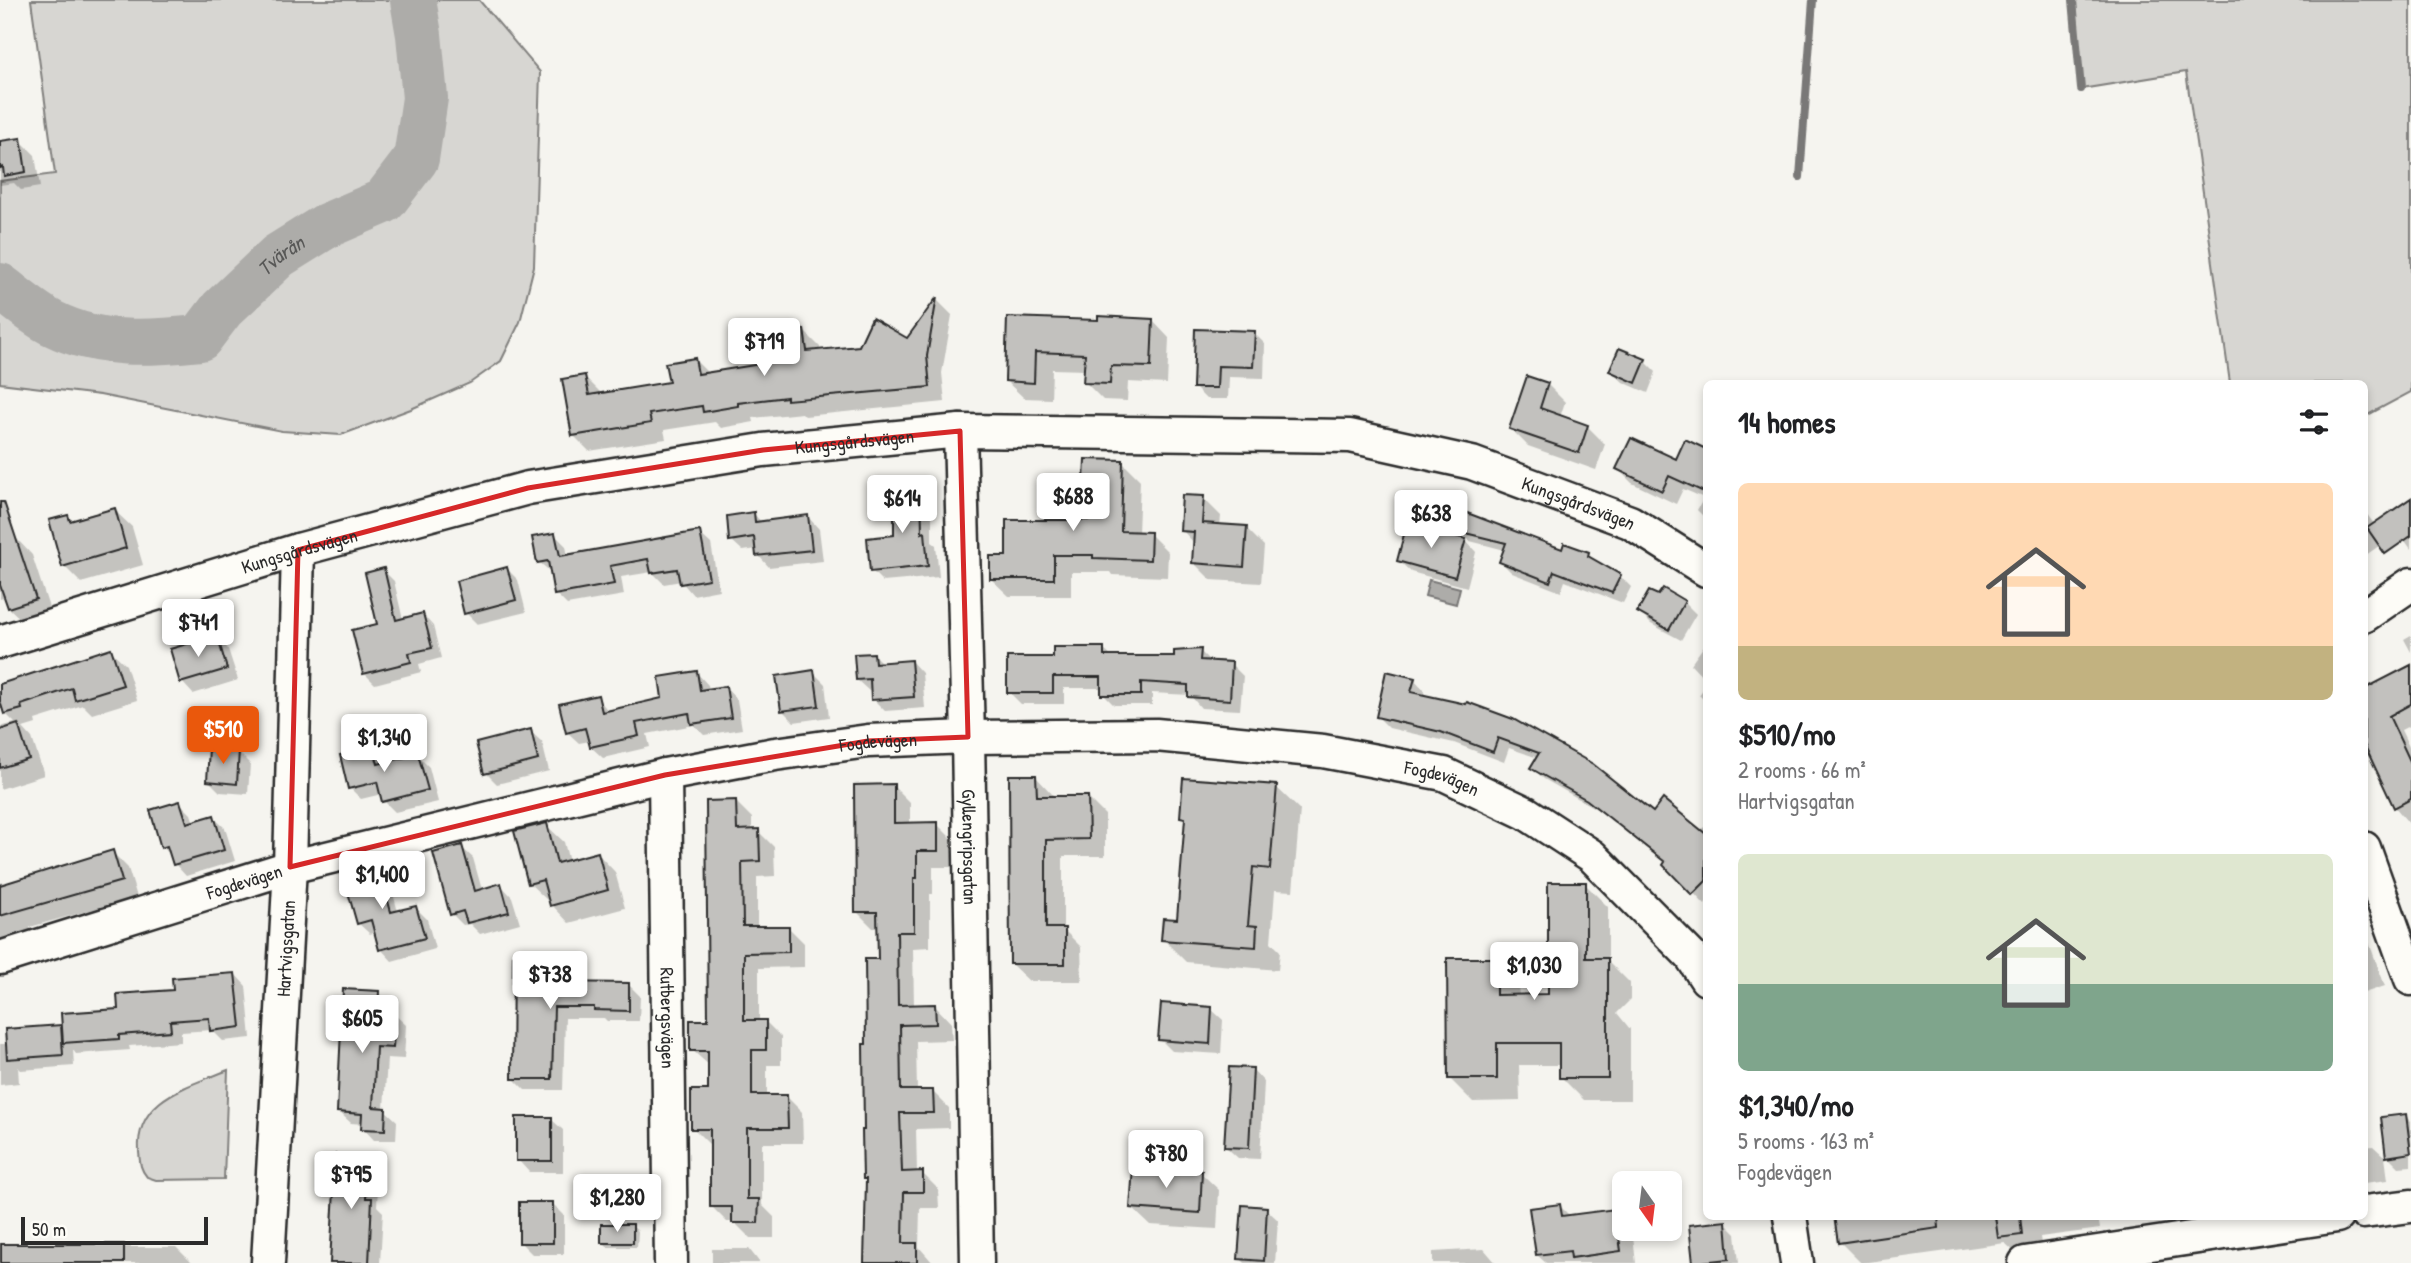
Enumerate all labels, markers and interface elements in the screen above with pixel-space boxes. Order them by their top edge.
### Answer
water label: Tvärån [251,227,311,282]
pin: $719 [723,318,805,378]
text: $719 [744,325,784,356]
text: 14 homes [1738,402,1836,442]
icon: filters [2295,403,2333,441]
street label: Kungsgårdsvägen [794,422,915,460]
street label: Kungsgårdsvägen [1518,470,1641,536]
pin: $688 [1032,474,1114,533]
pin: $614 [861,476,943,535]
text: $688 [1053,480,1093,511]
text: $614 [883,482,921,513]
pin: $638 [1390,490,1472,550]
text: $638 [1410,497,1452,528]
street label: Kungsgårdsvägen [238,522,360,580]
icon: home [1973,529,2099,655]
pin: $741 [157,600,239,659]
text: $741 [178,606,218,637]
pin: $510 [182,706,264,766]
text: $510 [203,713,243,744]
pin: $1,340 [327,714,441,774]
text: $510/mo [1738,714,1835,754]
text: $1,340 [357,721,411,752]
street label: Fogdevägen [837,726,918,758]
street label: Fogdevägen [1401,754,1484,802]
text: 2 rooms · 66 m² [1738,754,1866,785]
text: Hartvigsgatan [1738,785,1855,816]
street label: Gyllengripsgatan [956,789,984,905]
pin: $1,400 [325,852,439,911]
street label: Fogdevägen [202,857,285,906]
text: $1,400 [355,858,409,889]
street label: Hartvigsgatan [270,900,301,997]
icon: home [1973,900,2099,1026]
pin: $1,030 [1477,942,1591,1002]
text: $1,030 [1506,949,1562,980]
pin: $738 [509,951,591,1011]
text: $738 [528,958,572,989]
street label: Rutbergsvägen [654,967,682,1069]
pin: $605 [321,996,403,1055]
text: $605 [342,1002,382,1033]
text: $1,340/mo [1738,1085,1853,1125]
text: 5 rooms · 163 m² [1738,1125,1874,1156]
pin: $780 [1125,1130,1207,1190]
text: $780 [1144,1137,1188,1168]
pin: $795 [310,1152,392,1211]
text: Fogdevägen [1738,1156,1832,1187]
text: $795 [330,1158,372,1189]
north arrow [1612,1171,1682,1241]
map controls [1612,1171,1682,1241]
pin: $1,280 [560,1174,674,1234]
text: $1,280 [589,1181,645,1212]
scale bar [21,1214,208,1246]
text: 50 m [32,1216,66,1242]

